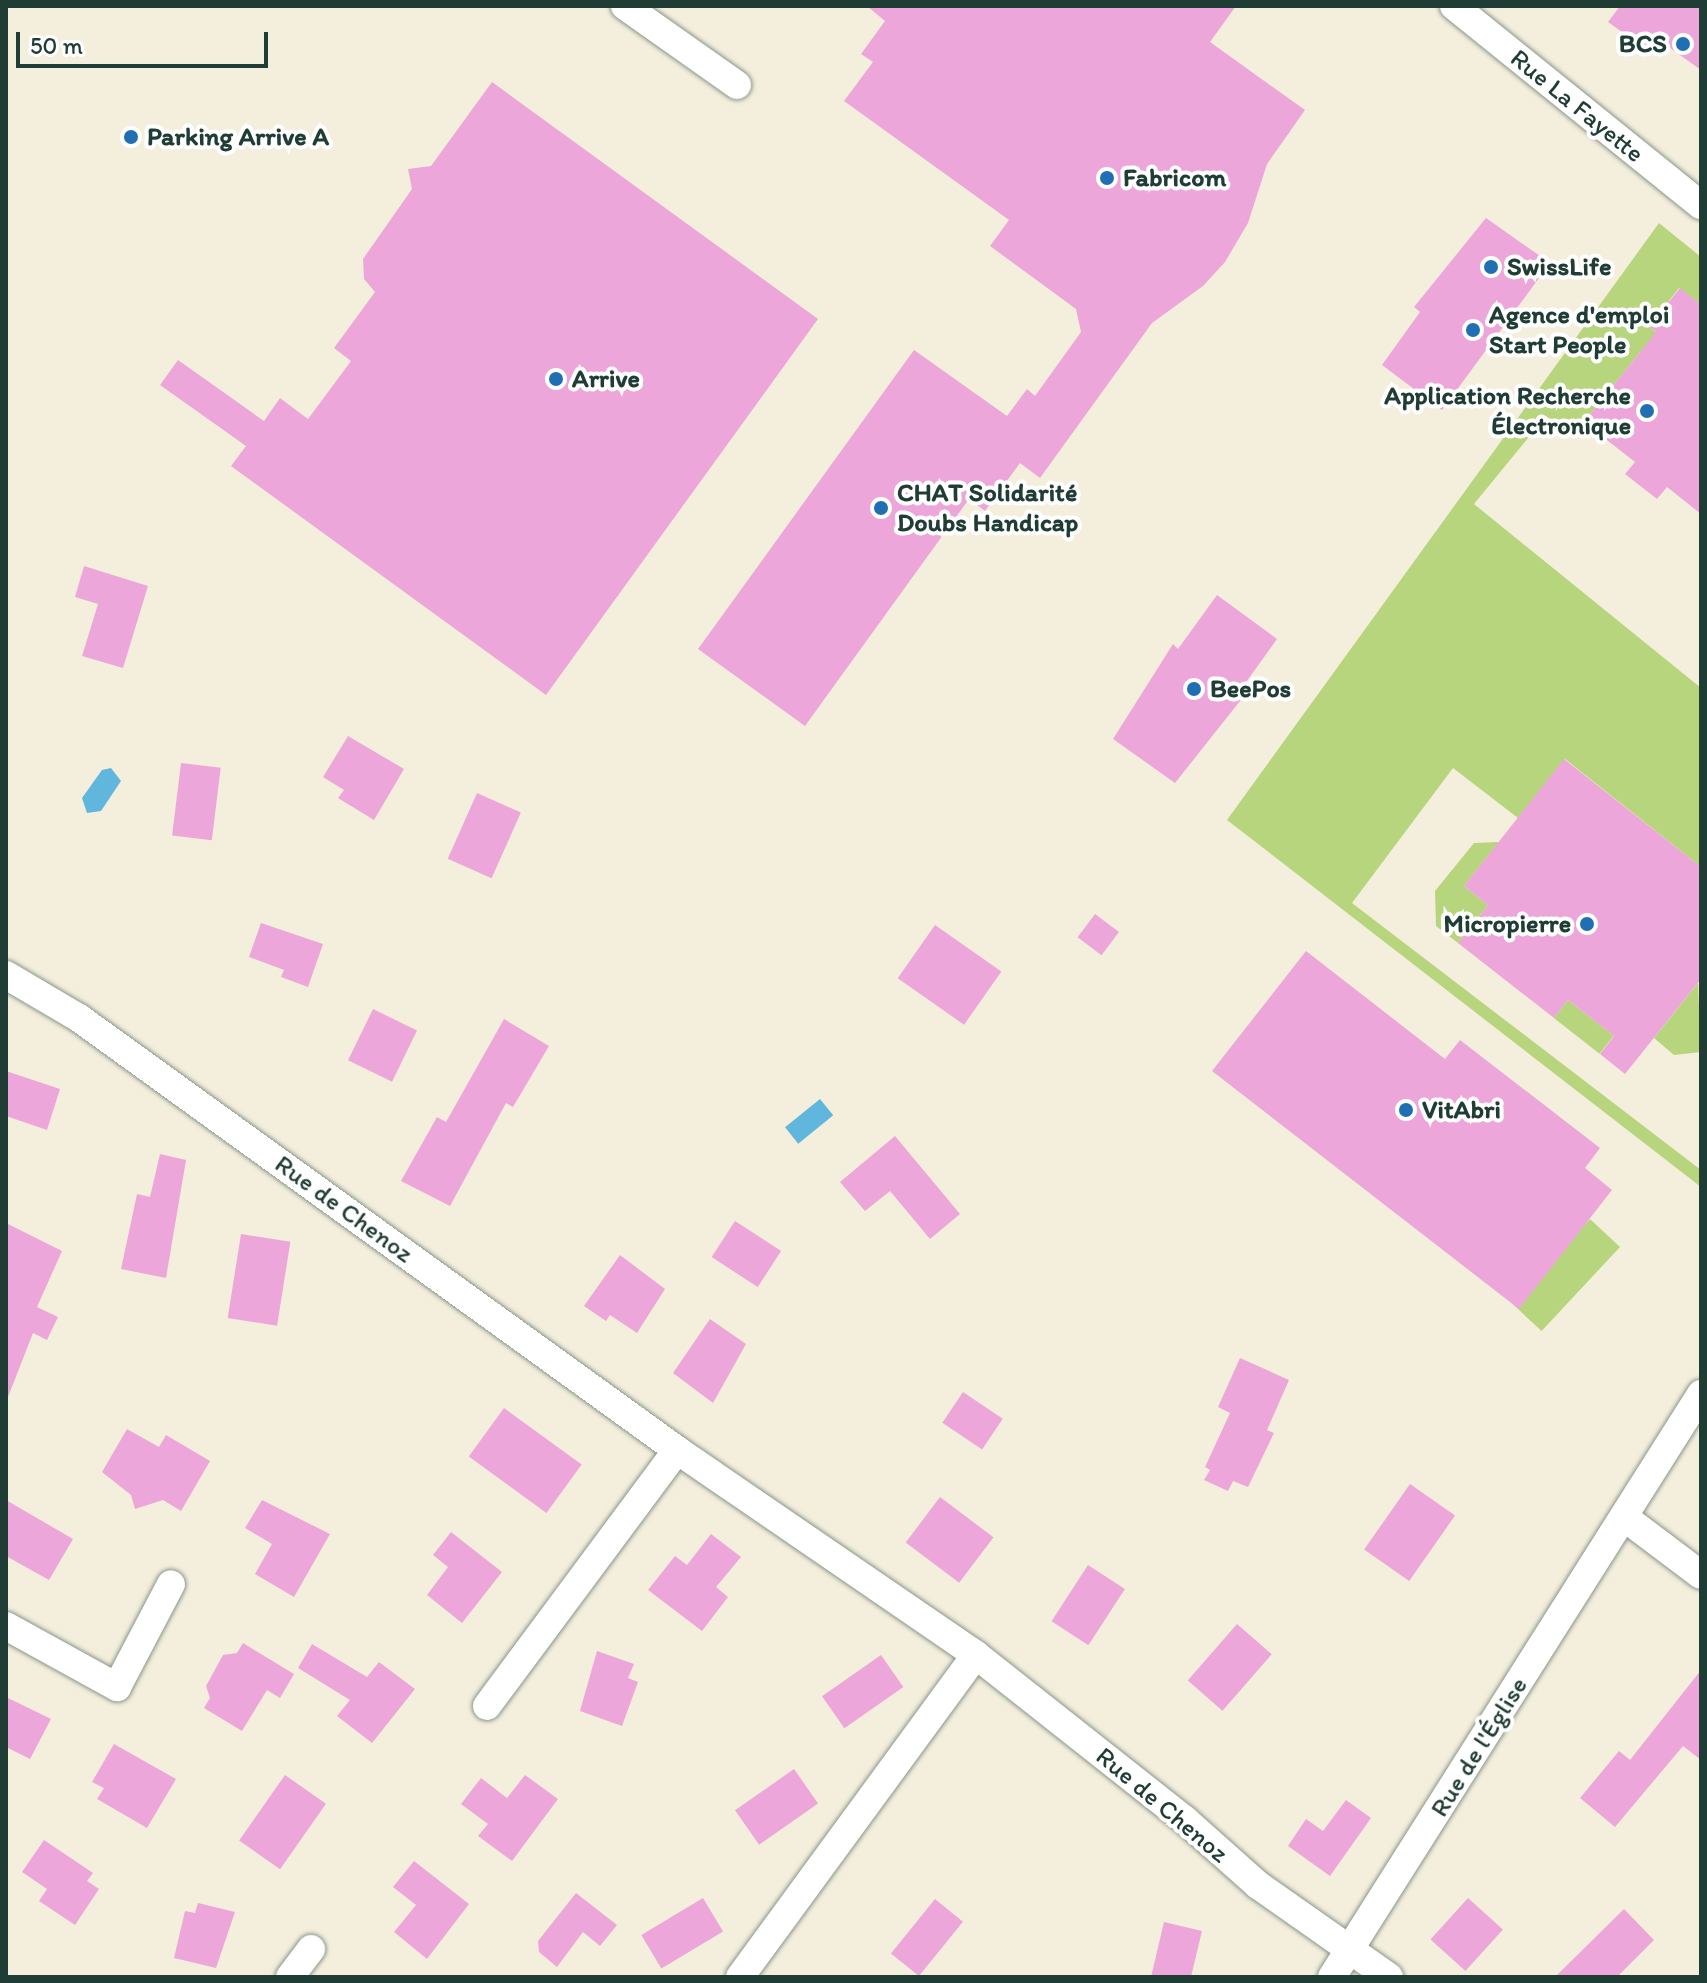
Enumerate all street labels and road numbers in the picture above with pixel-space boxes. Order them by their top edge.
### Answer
street label: Rue La Fayette [1504,43,1650,169]
street label: Rue de Chenoz [269,1148,419,1270]
street label: Rue de l'Église [1424,1672,1534,1822]
street label: Rue de Chenoz [1090,1741,1234,1869]

